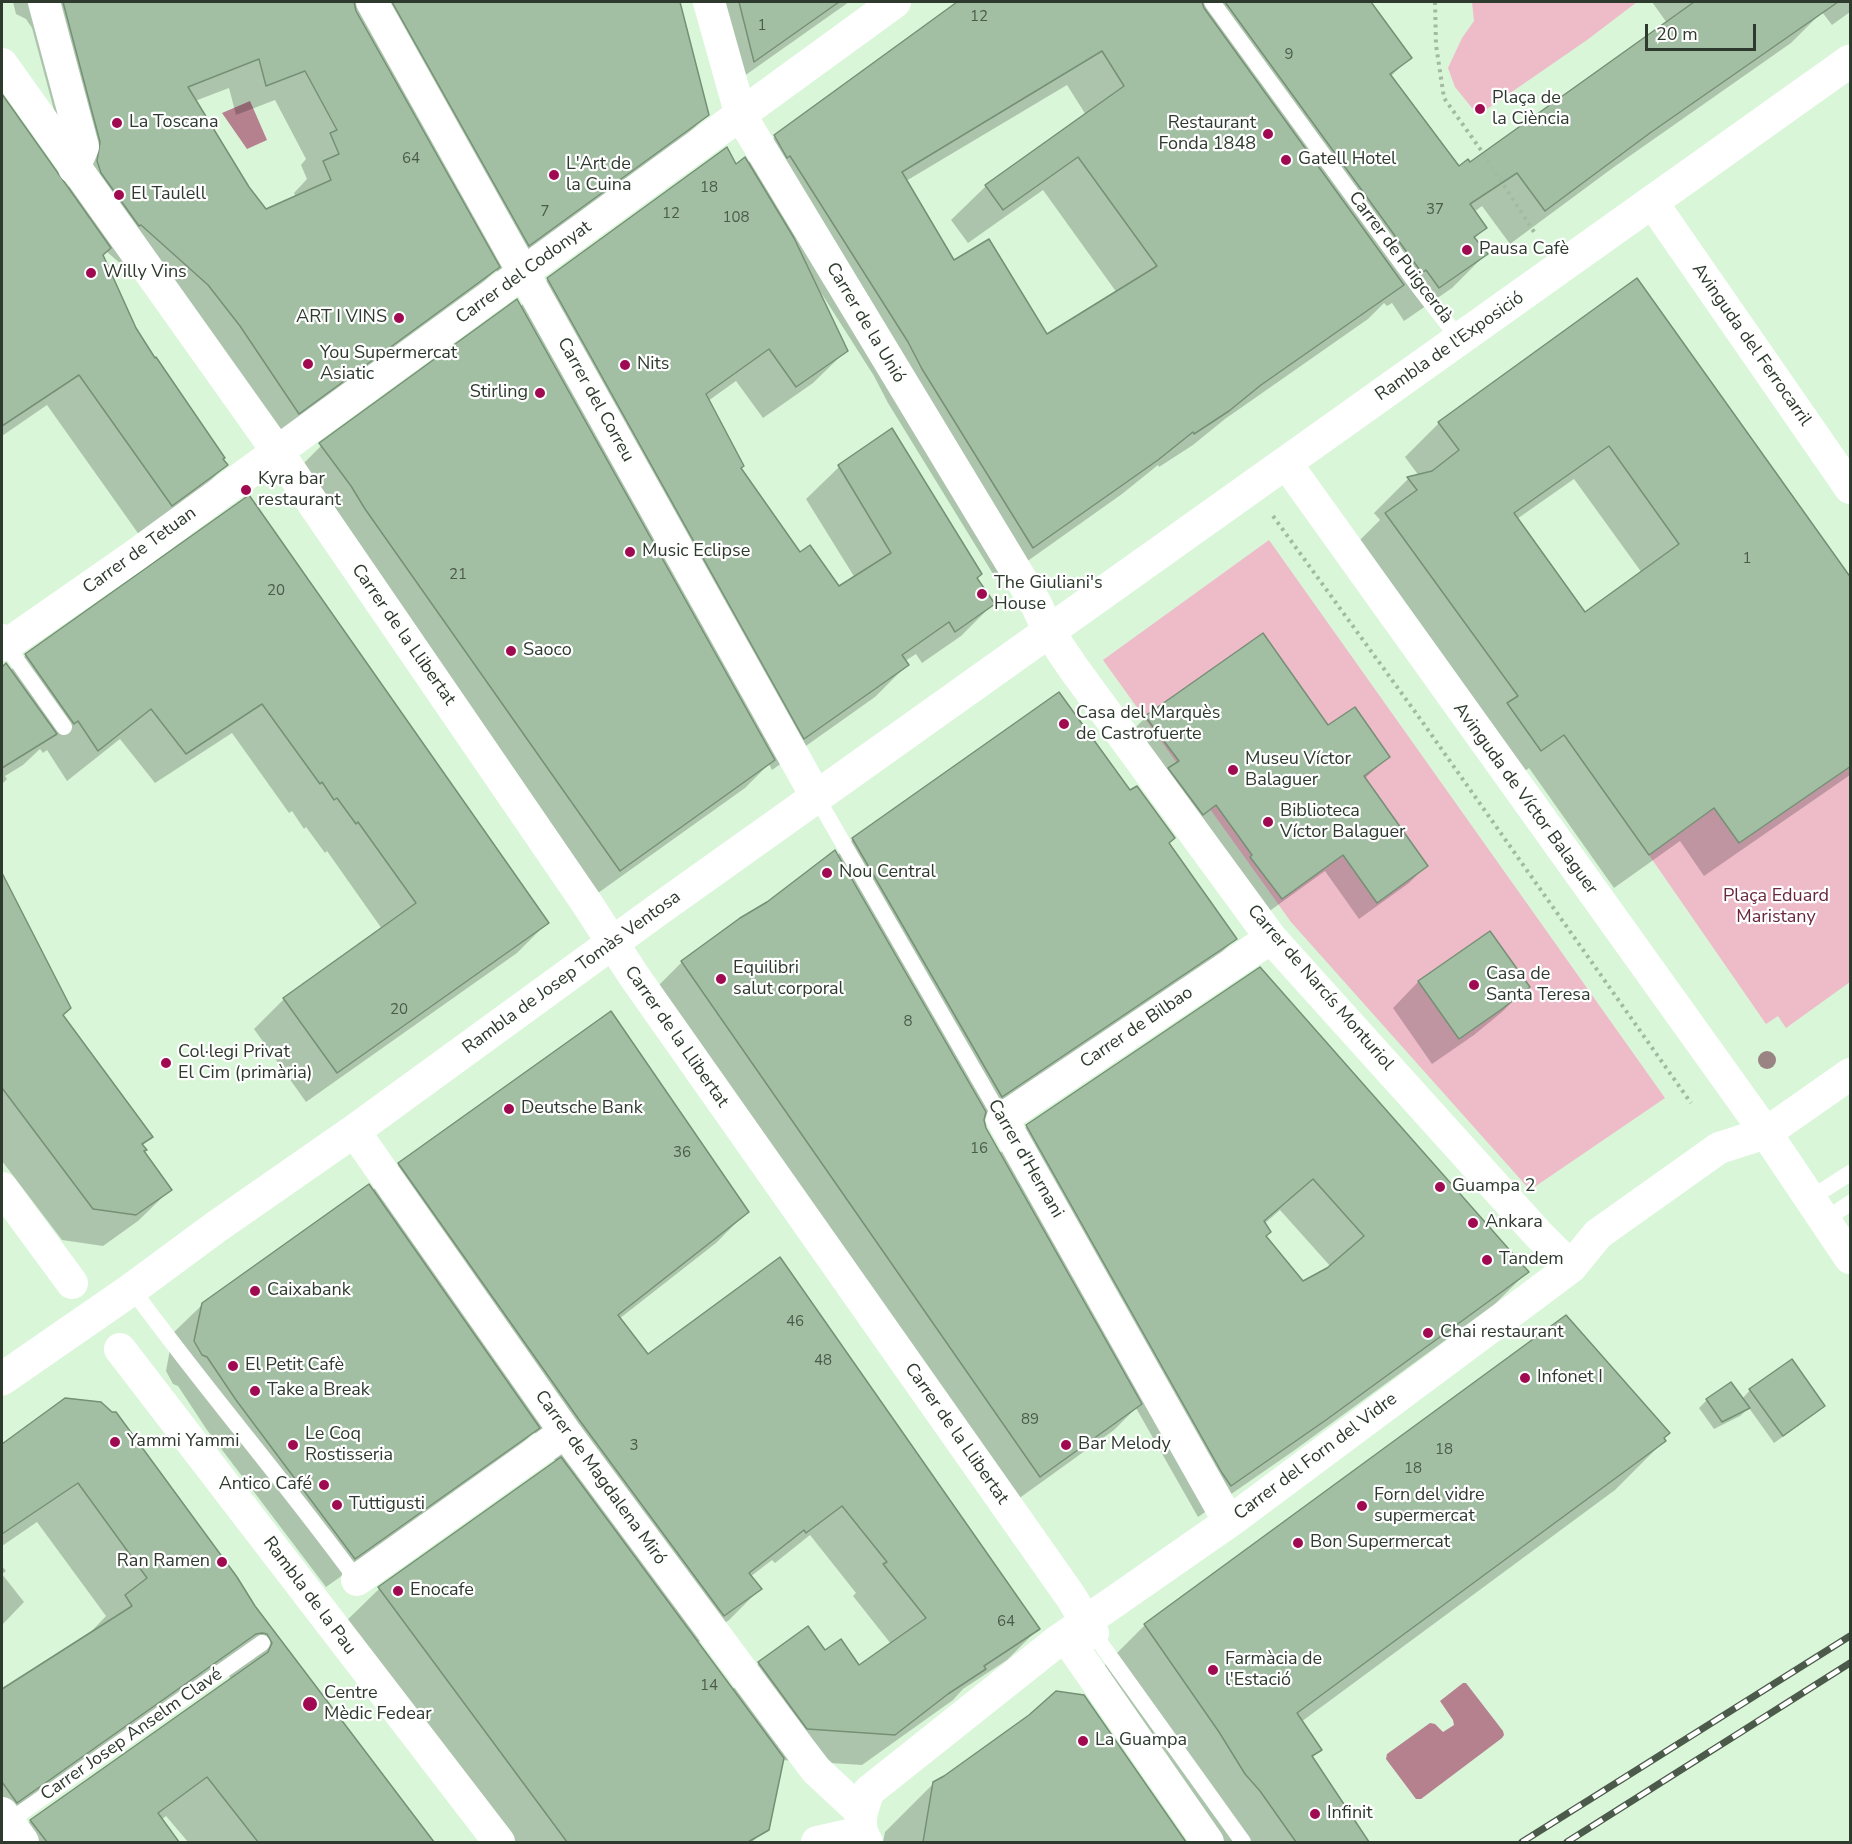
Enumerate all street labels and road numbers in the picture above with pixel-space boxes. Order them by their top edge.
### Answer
street label: Carrer de Puigcerdà [1343,188,1457,328]
street label: Carrer del Codonyat [452,217,596,329]
street label: Carrer de la Unió [821,259,909,387]
street label: Avinguda del Ferrocarril [1687,259,1815,431]
street label: Rambla de l'Exposició [1372,288,1528,406]
street label: Carrer del Correu [552,334,638,466]
street label: Carrer de Tetuan [79,503,201,599]
street label: Carrer de la Llibertat [346,560,460,710]
street label: Avinguda de Víctor Balaguer [1448,699,1602,899]
street label: Rambla de Josep Tomàs Ventosa [459,887,685,1059]
street label: Carrer de Narcís Monturiol [1242,901,1398,1075]
street label: Carrer de la Llibertat [619,962,733,1112]
street label: Carrer de Bilbao [1077,982,1197,1074]
street label: Carrer d'Hernani [982,1096,1068,1222]
street label: Carrer de la Llibertat [899,1359,1013,1509]
street label: Carrer de Magdalena Miró [530,1387,670,1569]
street label: Carrer del Forn del Vidre [1230,1389,1402,1525]
street label: Rambla de la Pau [258,1533,360,1659]
street label: Carrer Josep Anselm Clavé [37,1664,227,1806]

